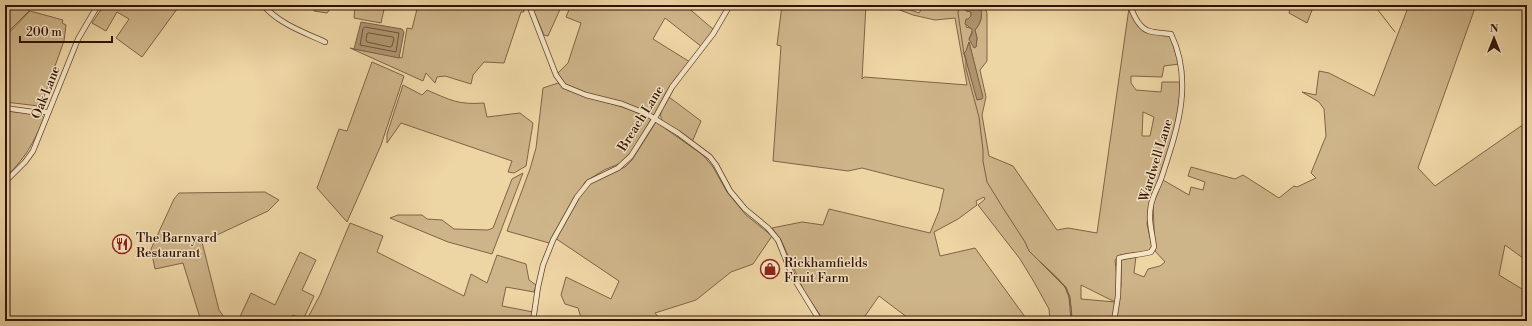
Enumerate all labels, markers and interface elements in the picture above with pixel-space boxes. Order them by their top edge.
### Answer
scale bar [20,18,112,44]
north arrow [1474,18,1514,58]
text: N [1490,22,1499,36]
text: 200 m [26,25,62,40]
street label: Oak Lane [28,63,64,121]
street label: Breach Lane [614,82,668,155]
street label: Wardwell Lane [1135,116,1176,205]
place label: The Barnyard Restaurant [136,230,217,261]
restaurant icon: The Barnyard Restaurant [111,233,133,255]
place label: Rickhamfields Fruit Farm [784,255,868,286]
shop icon: Rickhamfields Fruit Farm [759,258,781,280]

